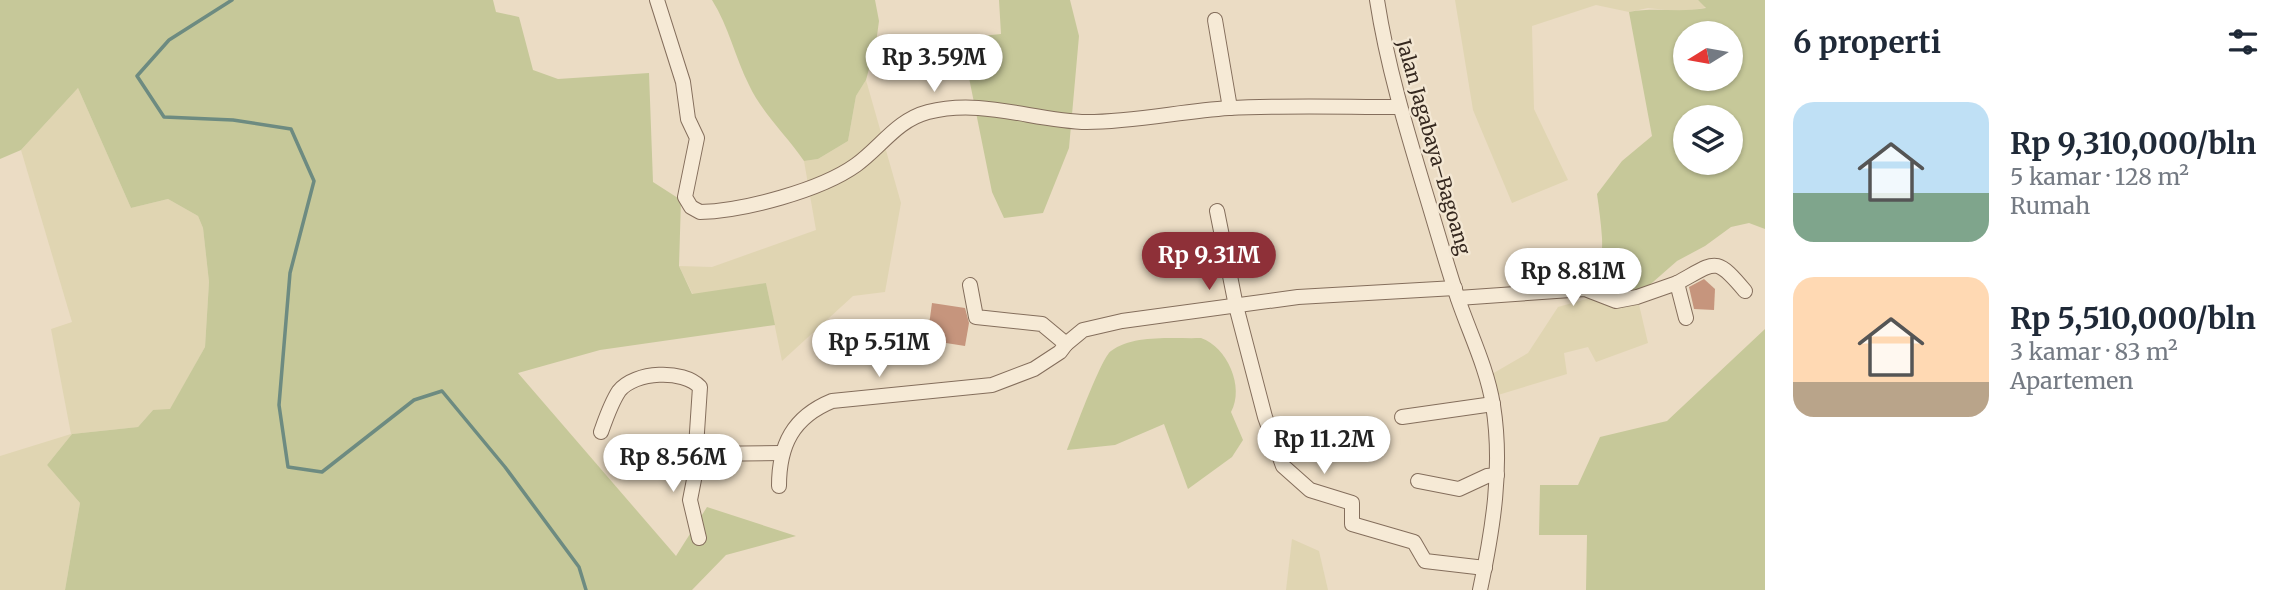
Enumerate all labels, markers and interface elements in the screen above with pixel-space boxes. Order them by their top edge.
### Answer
north arrow [1673,21,1743,91]
map controls [1673,21,1743,175]
text: 6 properti [1793,23,1941,61]
icon: filters [2224,23,2262,61]
pin: Rp 3.59M [862,34,1006,94]
street label: Jalan Jagabaya–Bagoang [1391,36,1476,258]
text: Rp 3.59M [882,42,986,71]
button: layers [1673,105,1743,175]
text: Rp 9,310,000/bln [2010,124,2256,162]
icon: home [1849,130,1933,214]
text: 5 kamar · 128 m² [2010,162,2189,191]
text: Rumah [2010,191,2090,220]
pin: Rp 9.31M [1137,232,1281,292]
text: Rp 9.31M [1158,240,1260,269]
pin: Rp 8.81M [1501,248,1645,308]
text: Rp 8.81M [1521,256,1625,285]
text: Rp 5,510,000/bln [2010,299,2256,337]
icon: home [1849,305,1933,389]
pin: Rp 5.51M [807,320,951,379]
text: Rp 5.51M [828,327,930,356]
text: 3 kamar · 83 m² [2010,337,2178,366]
text: Apartemen [2010,366,2134,395]
pin: Rp 11.2M [1252,416,1396,476]
text: Rp 11.2M [1273,424,1375,453]
pin: Rp 8.56M [601,434,745,494]
text: Rp 8.56M [619,442,727,471]

